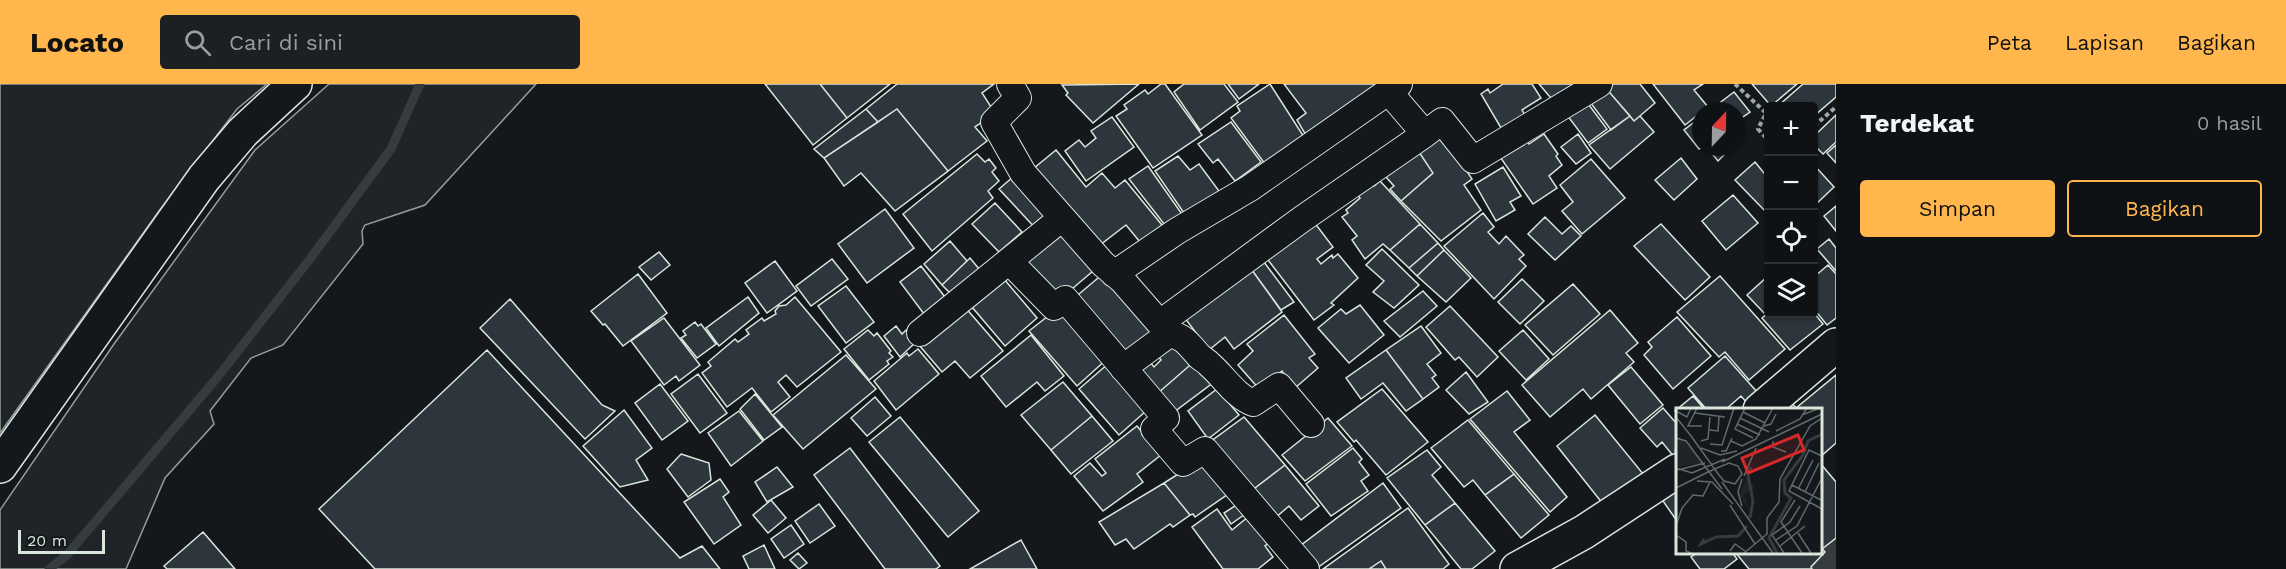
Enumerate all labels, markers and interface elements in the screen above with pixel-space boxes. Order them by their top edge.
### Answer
search box [160,15,580,69]
text: Locato [30,26,124,59]
icon: search [181,26,214,59]
text: Cari di sini [229,30,343,55]
text: Peta [1987,30,2032,55]
text: Lapisan [2065,30,2144,55]
text: Bagikan [2177,30,2256,55]
north arrow [1692,102,1746,156]
map controls [1764,102,1818,318]
button: + [1764,102,1818,156]
text: Terdekat [1860,108,1974,138]
text: 0 hasil [2197,111,2262,135]
button: − [1764,156,1818,210]
button: Simpan [1860,180,2055,237]
button: Bagikan [2067,180,2262,237]
button: locate [1764,210,1818,264]
button: layers [1764,264,1818,318]
inset map [1676,408,1821,554]
scale bar [18,527,105,554]
text: 20 m [27,531,67,550]

